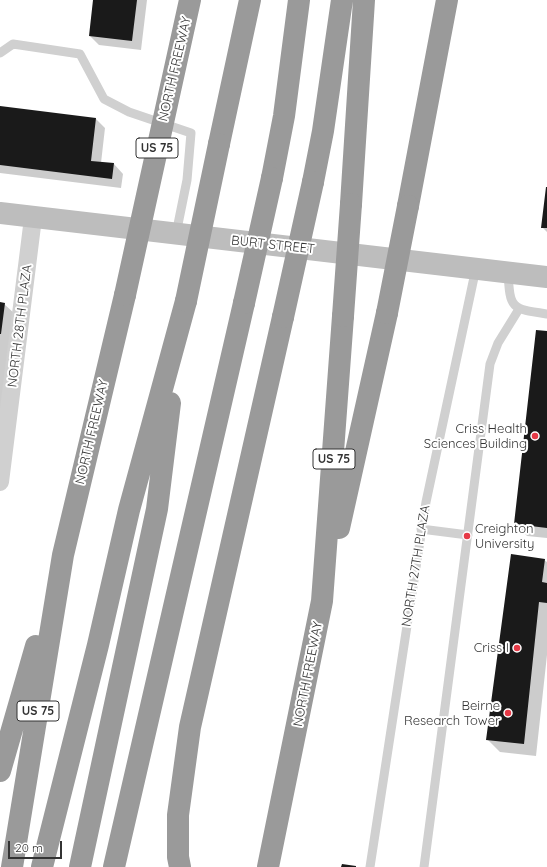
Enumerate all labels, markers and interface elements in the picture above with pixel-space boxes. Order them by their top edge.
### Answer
street label: NORTH FREEWAY [155,15,195,123]
road number: US 75 [136,138,178,158]
street label: BURT STREET [230,233,316,257]
street label: NORTH 28TH PLAZA [5,264,35,388]
street label: NORTH FREEWAY [72,378,112,486]
place label: Criss Health Sciences Building [424,421,527,452]
marker: Criss Health Sciences Building [530,431,540,441]
road number: US 75 [313,449,355,469]
street label: NORTH 27TH PLAZA [399,504,433,628]
place label: Creighton University [475,521,534,552]
marker: Creighton University [462,531,472,541]
street label: NORTH FREEWAY [290,620,326,728]
place label: Criss I [474,640,509,656]
marker: Criss I [512,643,522,653]
place label: Beirne Research Tower [404,698,500,729]
road number: US 75 [17,701,59,721]
marker: Beirne Research Tower [503,708,513,718]
scale bar [10,833,64,859]
text: 20 m [15,840,43,855]

